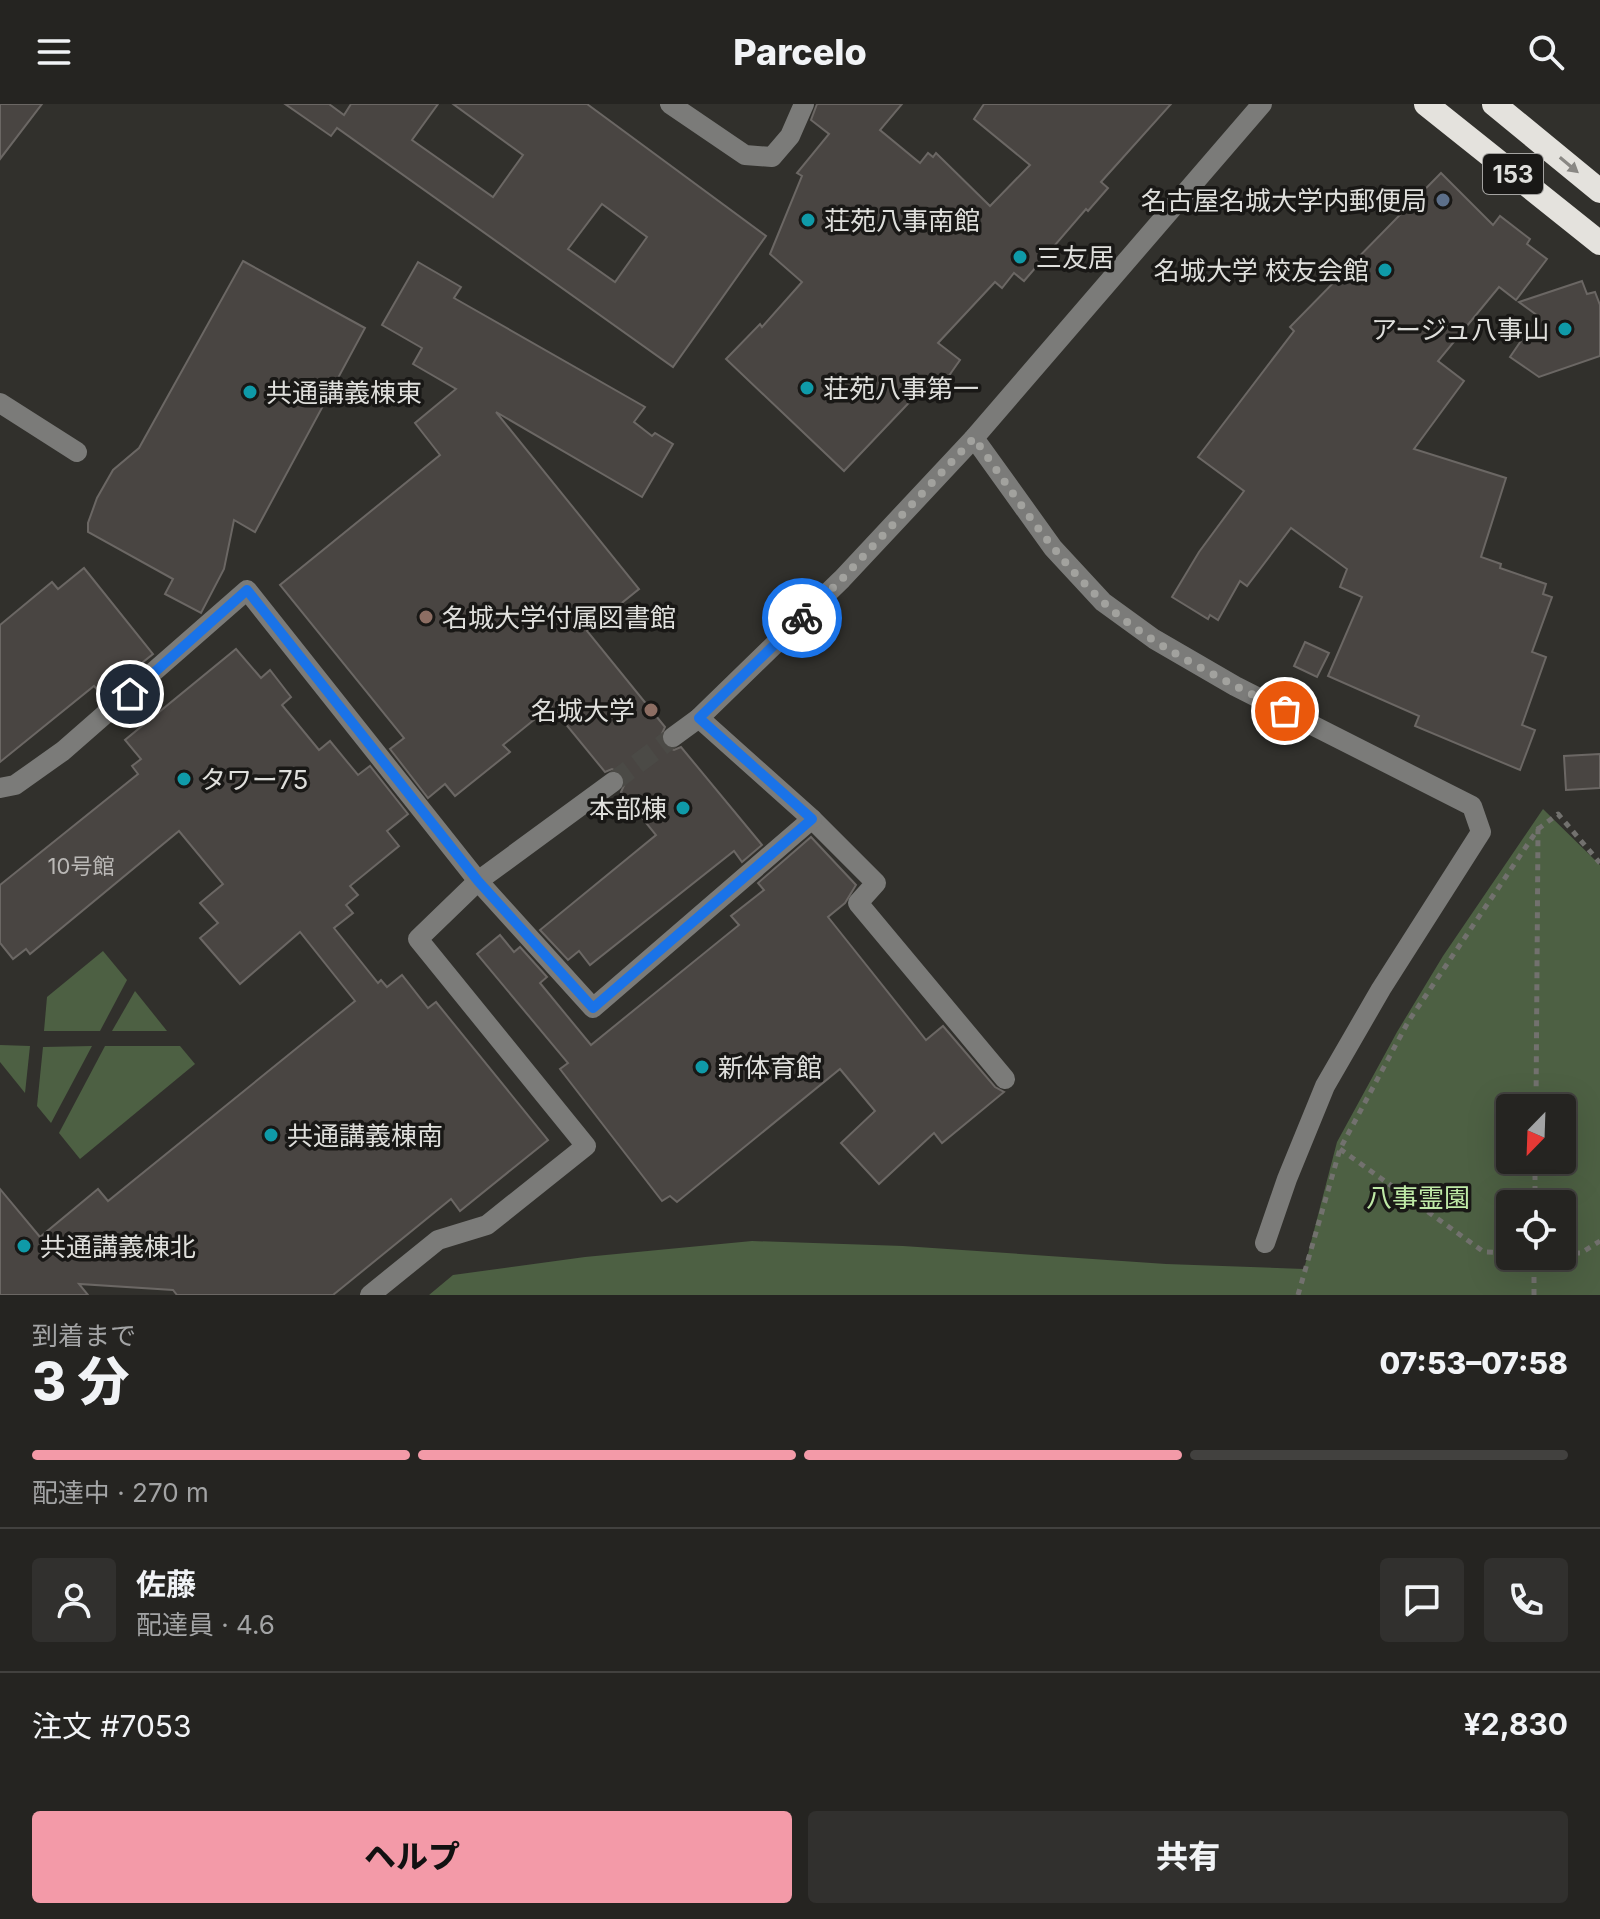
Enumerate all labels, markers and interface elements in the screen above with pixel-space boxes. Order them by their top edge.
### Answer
icon: menu [32,30,76,74]
text: Parcelo [733,30,867,74]
icon: search [1524,30,1568,74]
road number: 153 [1483,154,1543,194]
one-way arrow [1559,156,1579,173]
place label: 名古屋名城大学内郵便局 [1141,185,1427,216]
marker: 名古屋名城大学内郵便局 [1434,191,1452,209]
place label: 荘苑八事南館 [824,205,980,236]
marker: 荘苑八事南館 [799,211,817,229]
place label: 三友居 [1036,242,1114,273]
marker: 三友居 [1011,248,1029,266]
place label: 名城大学 校友会館 [1154,255,1369,286]
marker: 名城大学 校友会館 [1376,261,1394,279]
place label: アージュ八事山 [1371,314,1549,345]
marker: アージュ八事山 [1556,320,1574,338]
place label: 荘苑八事第一 [823,373,979,404]
place label: 共通講義棟東 [266,377,422,408]
marker: 荘苑八事第一 [798,379,816,397]
marker: 共通講義棟東 [241,383,259,401]
courier [762,578,842,658]
icon: bike [780,596,824,640]
place label: 名城大学付属図書館 [442,602,676,633]
marker: 名城大学付属図書館 [417,608,435,626]
pin [96,660,164,728]
icon: home [108,672,152,716]
pin [1251,677,1319,745]
icon: bag [1263,689,1307,733]
place label: 名城大学 [531,695,635,726]
marker: 名城大学 [642,701,660,719]
place label: タワー75 [200,764,308,795]
marker: タワー75 [175,770,193,788]
place label: 本部棟 [589,793,667,824]
marker: 本部棟 [674,799,692,817]
house number: 10号館 [48,853,114,879]
place label: 新体育館 [718,1052,822,1083]
marker: 新体育館 [693,1058,711,1076]
north arrow [1496,1094,1576,1174]
map controls [1496,1094,1576,1270]
place label: 共通講義棟南 [287,1120,443,1151]
marker: 共通講義棟南 [262,1126,280,1144]
park label: 八事霊園 [1366,1182,1470,1213]
button: locate [1496,1190,1576,1270]
place label: 共通講義棟北 [40,1231,196,1262]
marker: 共通講義棟北 [15,1237,33,1255]
text: 到着まで [32,1320,136,1351]
text: 07:53–07:58 [1380,1345,1568,1381]
text: 3 分 [32,1350,130,1413]
text: 配達中 · 270 m [32,1477,209,1508]
button: person [32,1558,116,1642]
button: chat [1380,1558,1464,1642]
button: phone [1484,1558,1568,1642]
text: 佐藤 [136,1566,196,1602]
text: 配達員 · 4.6 [136,1609,275,1640]
text: ¥2,830 [1464,1706,1568,1742]
text: 注文 #7053 [32,1708,192,1744]
button: ヘルプ [32,1811,792,1903]
button: 共有 [808,1811,1568,1903]

